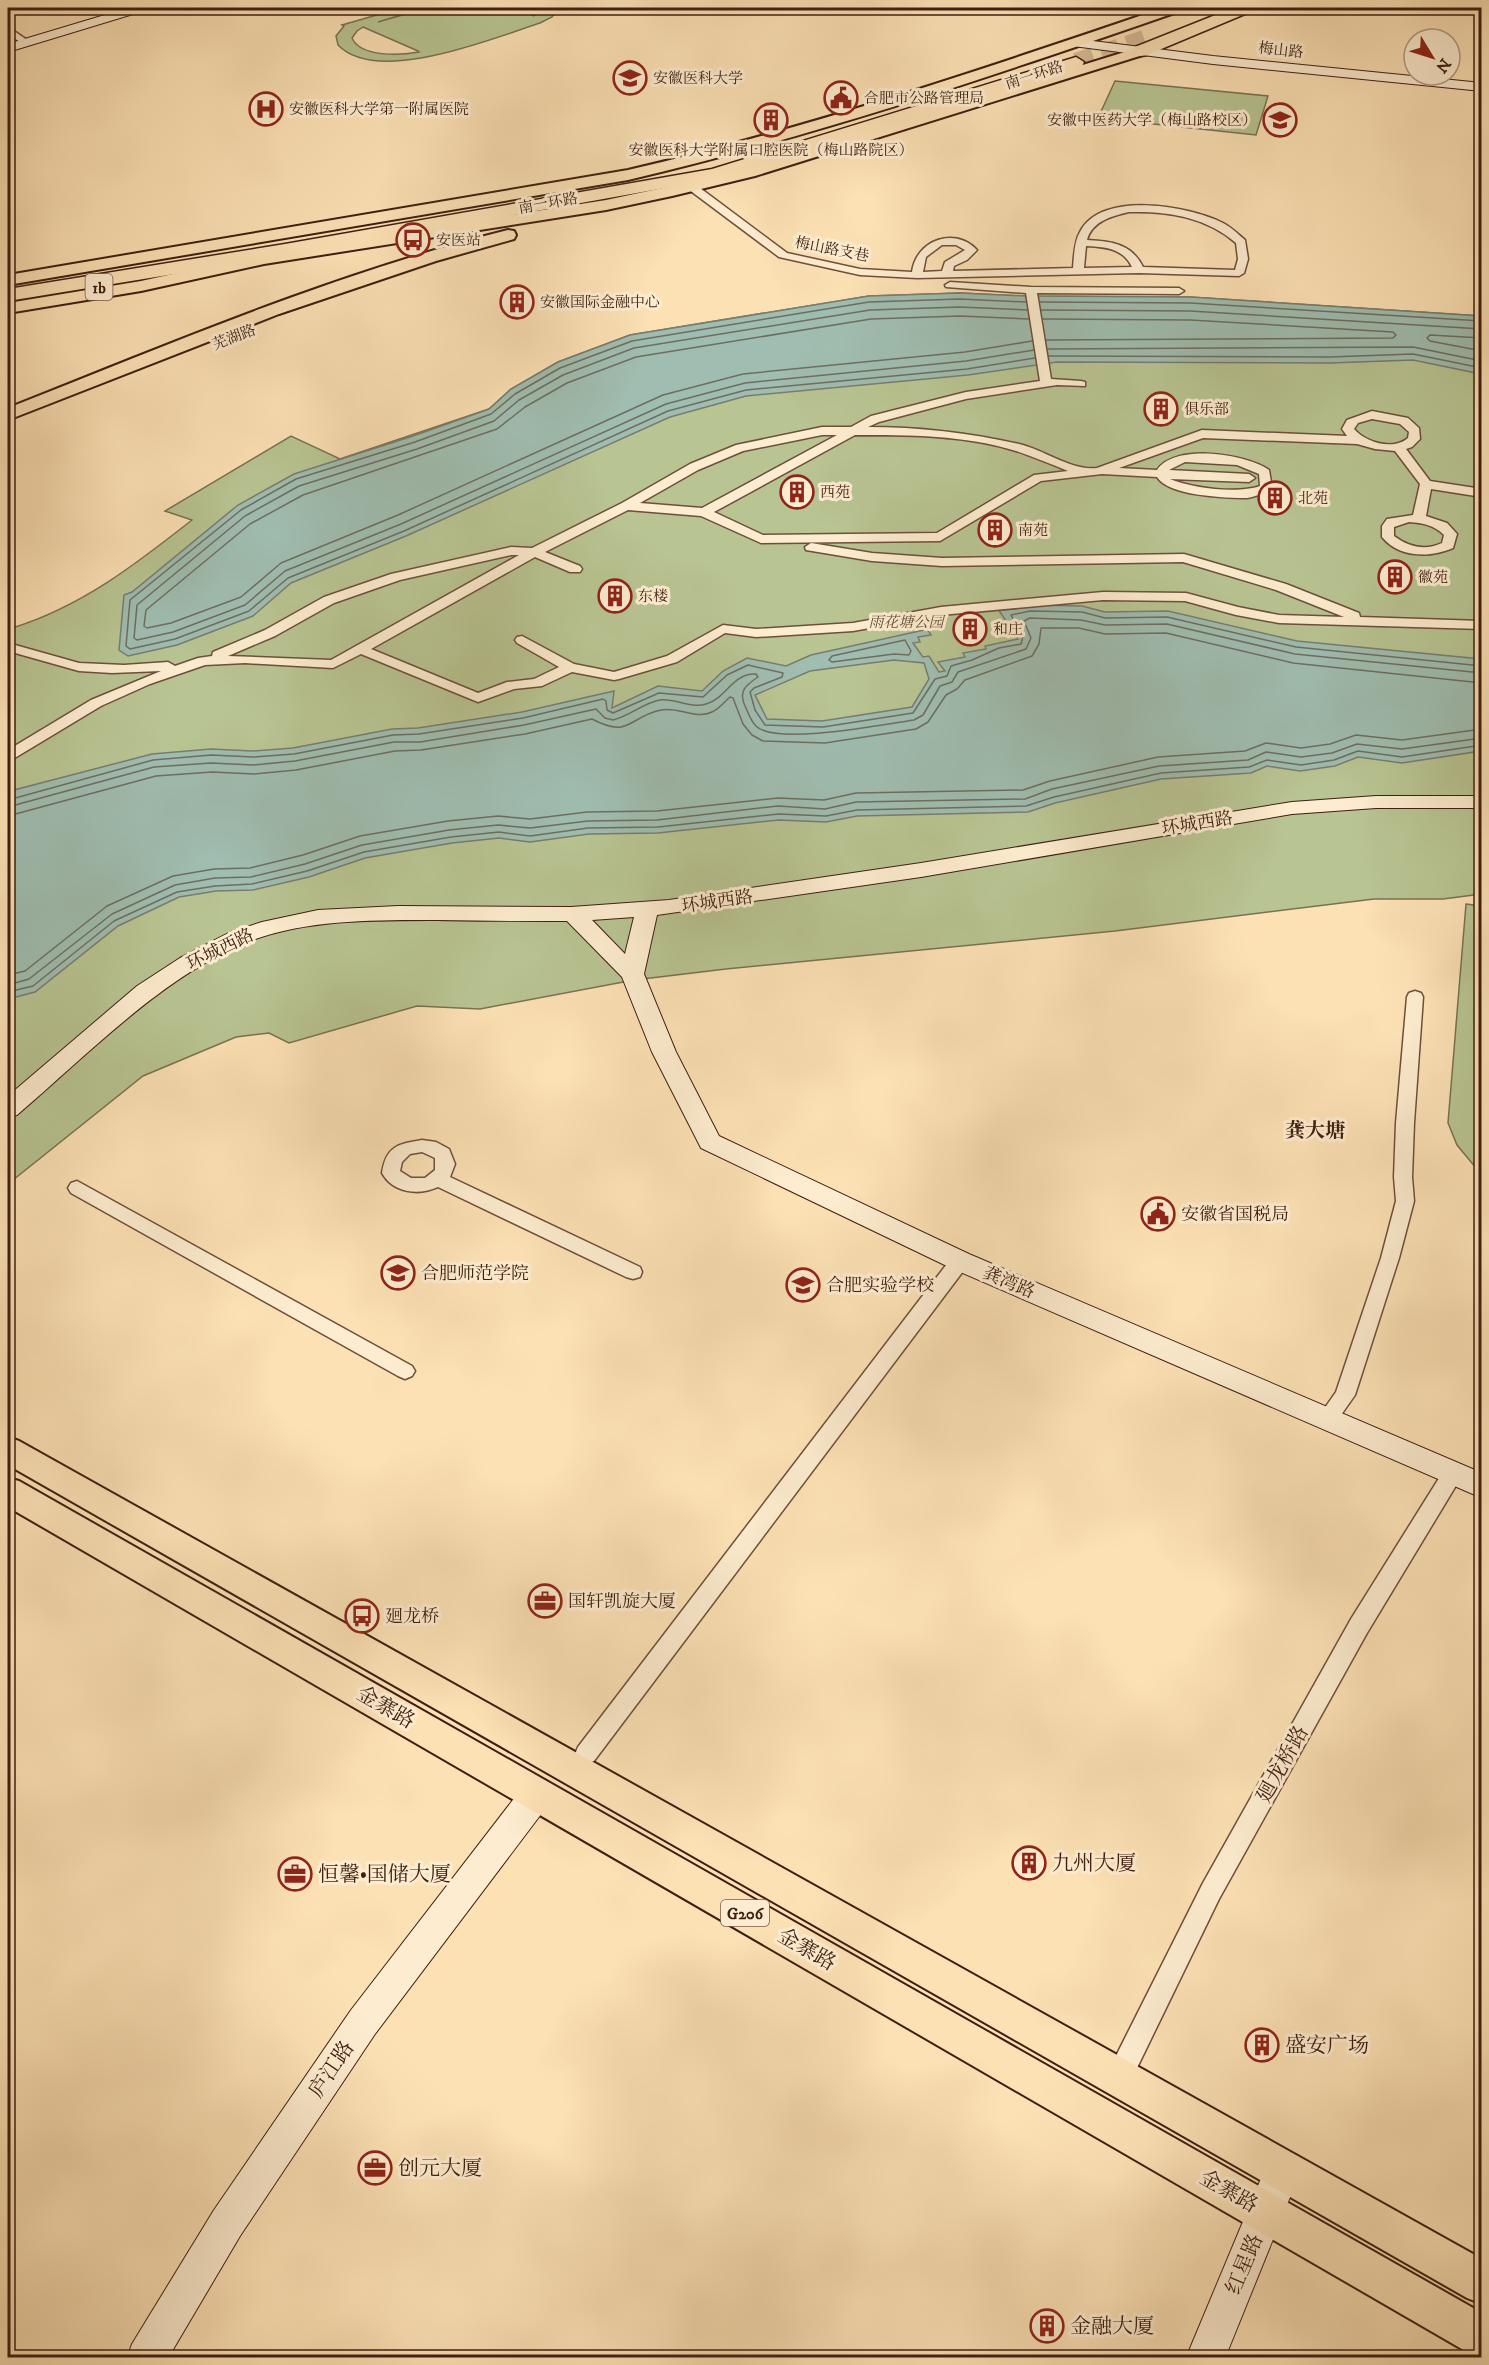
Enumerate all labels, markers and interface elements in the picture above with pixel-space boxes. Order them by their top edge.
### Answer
north arrow [1402,27,1462,87]
street label: 梅山路 [1258,39,1304,62]
text: N [1431,54,1455,77]
street label: 南一环路 [1003,57,1066,94]
school or university icon: 安徽医科大学 [612,60,648,96]
place label: 安徽医科大学 [653,69,743,88]
public building icon: 合肥市公路管理局 [823,80,859,116]
place label: 合肥市公路管理局 [864,89,984,108]
hospital icon: 安徽医科大学第一附属医院 [248,91,284,127]
place label: 安徽医科大学第一附属医院 [289,100,469,119]
building icon: 安徽医科大学附属口腔医院（梅山路院区） [753,102,789,138]
school or university icon: 安徽中医药大学（梅山路校区） [1262,102,1298,138]
place label: 安徽中医药大学（梅山路校区） [1047,111,1257,130]
place label: 安徽医科大学附属口腔医院（梅山路院区） [628,141,914,160]
street label: 南一环路 [517,189,579,218]
bus stop icon: 安医站 [395,222,431,258]
place label: 安医站 [436,231,481,250]
street label: 梅山路支巷 [793,233,871,266]
road number: 1b [86,274,112,300]
building icon: 安徽国际金融中心 [499,284,535,320]
place label: 安徽国际金融中心 [540,293,660,312]
street label: 芜湖路 [210,321,259,354]
building icon: 俱乐部 [1143,391,1179,427]
place label: 俱乐部 [1184,400,1229,419]
building icon: 西苑 [779,474,815,510]
building icon: 北苑 [1257,480,1293,516]
place label: 西苑 [820,483,850,502]
place label: 北苑 [1298,489,1328,508]
building icon: 南苑 [977,512,1013,548]
place label: 南苑 [1018,521,1048,540]
building icon: 徽苑 [1377,559,1413,595]
place label: 徽苑 [1418,568,1448,587]
building icon: 东楼 [597,578,633,614]
place label: 东楼 [638,587,668,606]
building icon: 和庄 [952,611,988,647]
park label: 雨花塘公园 [868,613,945,632]
place label: 和庄 [993,620,1023,639]
street label: 环城西路 [1160,807,1234,840]
street label: 环城西路 [680,886,754,918]
street label: 环城西路 [183,924,258,976]
district label: 龚大塘 [1285,1119,1345,1144]
public building icon: 安徽省国税局 [1140,1196,1176,1232]
place label: 安徽省国税局 [1181,1204,1289,1226]
school or university icon: 合肥师范学院 [380,1255,416,1291]
street label: 龚湾路 [979,1262,1038,1304]
place label: 合肥师范学院 [421,1263,529,1285]
school or university icon: 合肥实验学校 [785,1267,821,1303]
place label: 合肥实验学校 [826,1275,934,1297]
office icon: 国轩凯旋大厦 [527,1583,563,1619]
place label: 国轩凯旋大厦 [568,1591,676,1613]
bus stop icon: 廻龙桥 [344,1598,380,1634]
place label: 廻龙桥 [385,1606,439,1628]
street label: 金寨路 [352,1681,419,1735]
street label: 廻龙桥路 [1251,1721,1315,1808]
building icon: 九州大厦 [1011,1845,1047,1881]
place label: 九州大厦 [1052,1851,1136,1877]
office icon: 恒馨•国储大厦 [277,1856,313,1892]
place label: 恒馨•国储大厦 [318,1862,451,1888]
road number: G206 [721,1900,769,1926]
street label: 金寨路 [773,1923,840,1977]
building icon: 盛安广场 [1244,2027,1280,2063]
place label: 盛安广场 [1285,2033,1369,2059]
street label: 庐江路 [303,2036,360,2103]
office icon: 创元大厦 [357,2150,393,2186]
place label: 创元大厦 [398,2156,482,2182]
street label: 金寨路 [1195,2165,1262,2219]
street label: 红星路 [1221,2230,1269,2298]
building icon: 金融大厦 [1029,2308,1065,2344]
place label: 金融大厦 [1070,2314,1154,2340]

